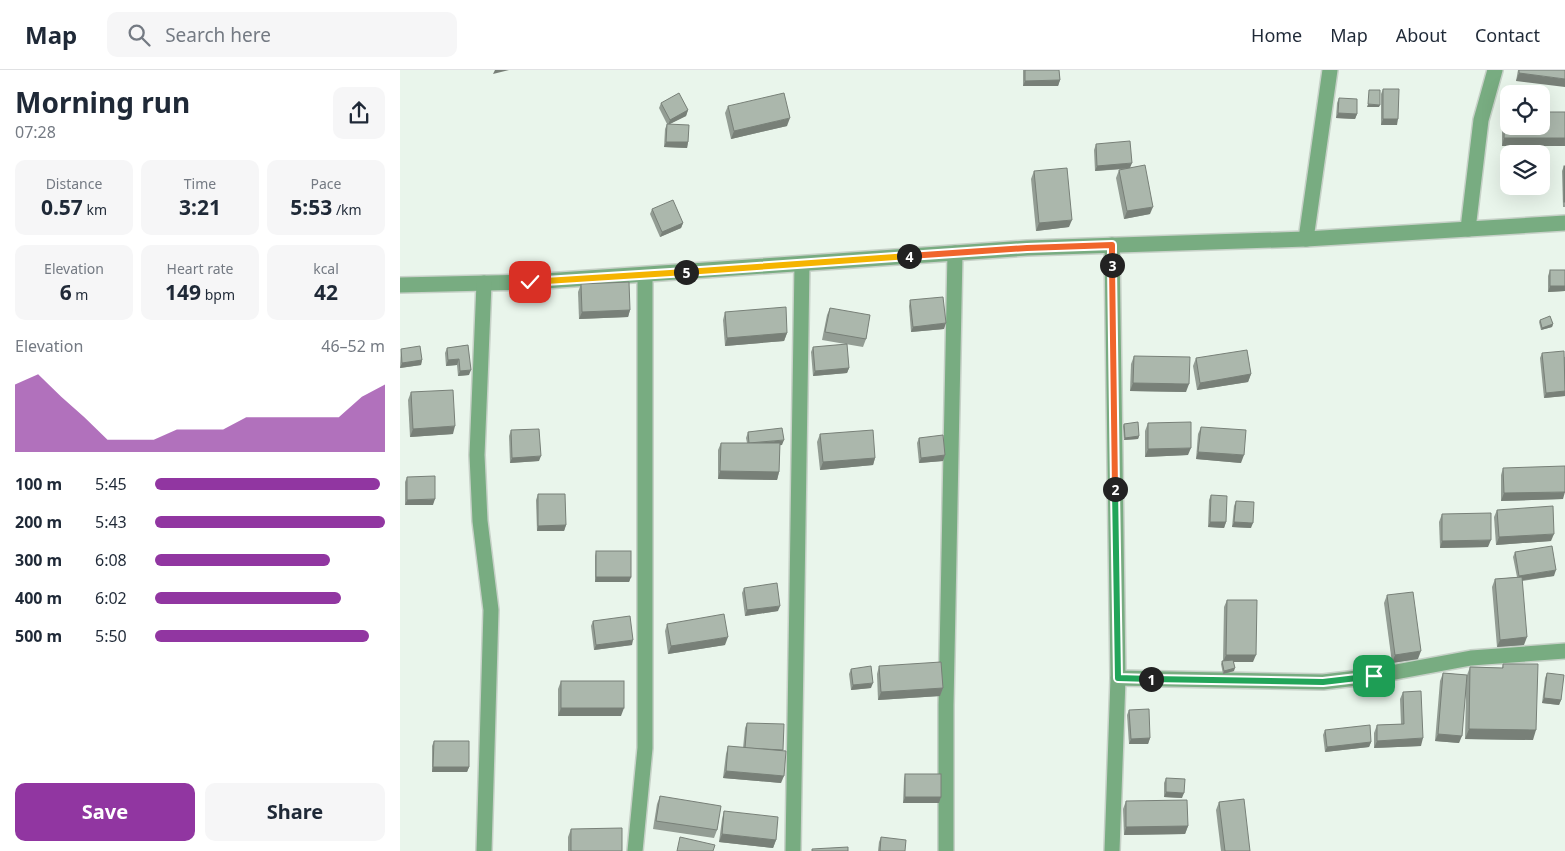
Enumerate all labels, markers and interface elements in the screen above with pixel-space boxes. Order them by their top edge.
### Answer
search box [107,12,457,57]
text: Map [25,18,77,51]
icon: search [125,21,153,49]
text: Search here [165,22,271,48]
text: Home [1251,23,1302,47]
text: Map [1330,23,1368,47]
text: About [1396,23,1447,47]
text: Contact [1475,23,1540,47]
text: Morning run [15,83,190,121]
map controls [1500,85,1550,195]
button: locate [1500,85,1550,135]
button: share [333,87,385,139]
text: 07:28 [15,121,56,143]
button: layers [1500,145,1550,195]
text: Distance [46,174,102,193]
text: Time [184,174,216,193]
text: Pace [311,174,341,193]
text: 0.57 [41,193,83,221]
text: 3:21 [179,193,221,221]
text: 5:53 [290,193,332,221]
text: km [83,200,107,219]
text: /km [332,200,362,219]
pin: 4 [896,244,922,268]
text: 4 [905,247,914,266]
pin: 3 [1100,252,1124,278]
text: 3 [1108,256,1117,275]
text: Elevation [44,259,104,278]
text: Heart rate [167,259,233,278]
text: kcal [313,259,339,278]
pin: 5 [674,260,698,284]
pin [509,261,551,303]
text: 5 [682,263,691,282]
icon: check [516,268,544,296]
text: 6 [60,278,72,306]
text: 149 [165,278,201,306]
text: 42 [314,278,338,306]
text: m [72,285,88,304]
text: bpm [201,285,235,304]
text: Elevation [15,335,83,357]
text: 46–52 m [321,335,385,357]
text: 100 m [15,473,62,495]
text: 5:45 [95,473,127,495]
pin: 2 [1102,476,1128,502]
text: 2 [1111,480,1120,499]
text: 200 m [15,511,62,533]
text: 5:43 [95,511,127,533]
text: 300 m [15,549,62,571]
text: 6:08 [95,549,127,571]
text: 400 m [15,587,62,609]
text: 6:02 [95,587,127,609]
text: 500 m [15,625,62,647]
text: 5:50 [95,625,127,647]
pin [1353,655,1395,697]
icon: arrive [1360,662,1388,690]
pin: 1 [1138,666,1164,692]
text: 1 [1147,670,1156,689]
button: Save [15,783,195,841]
button: Share [205,783,385,841]

